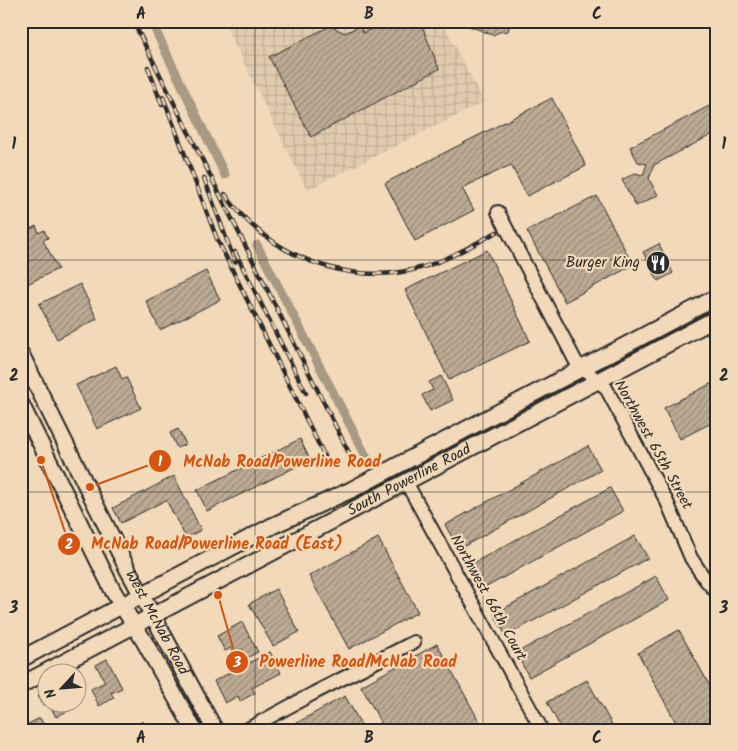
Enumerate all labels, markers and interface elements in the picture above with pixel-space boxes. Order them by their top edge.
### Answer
text: A [136,2,146,27]
text: B [364,2,374,27]
text: C [592,2,602,27]
text: 1 [12,132,17,157]
text: 1 [722,132,727,157]
restaurant icon: Burger King [645,250,671,276]
place label: Burger King [566,251,640,275]
text: 2 [9,364,19,389]
text: 2 [719,364,729,389]
street label: Northwest 65th Street [607,376,699,514]
street label: South Powerline Road [343,437,476,523]
callout: McNab Road/Powerline Road [148,445,390,476]
text: 1 [158,450,163,474]
text: McNab Road/Powerline Road [183,450,381,475]
callout: McNab Road/Powerline Road (East) [56,528,353,559]
street label: Northwest 66th Court [443,530,533,666]
text: McNab Road/Powerline Road (East) [91,532,343,557]
text: 2 [65,533,74,557]
street label: West McNab Road [118,566,195,680]
text: 3 [9,596,19,621]
text: 3 [719,596,729,621]
callout: Powerline Road/McNab Road [224,646,467,677]
text: Powerline Road/McNab Road [259,650,457,675]
text: 3 [232,651,241,675]
north arrow [38,664,88,714]
text: N [39,684,63,702]
text: A [136,726,146,751]
text: B [364,726,374,751]
text: C [592,726,602,751]

